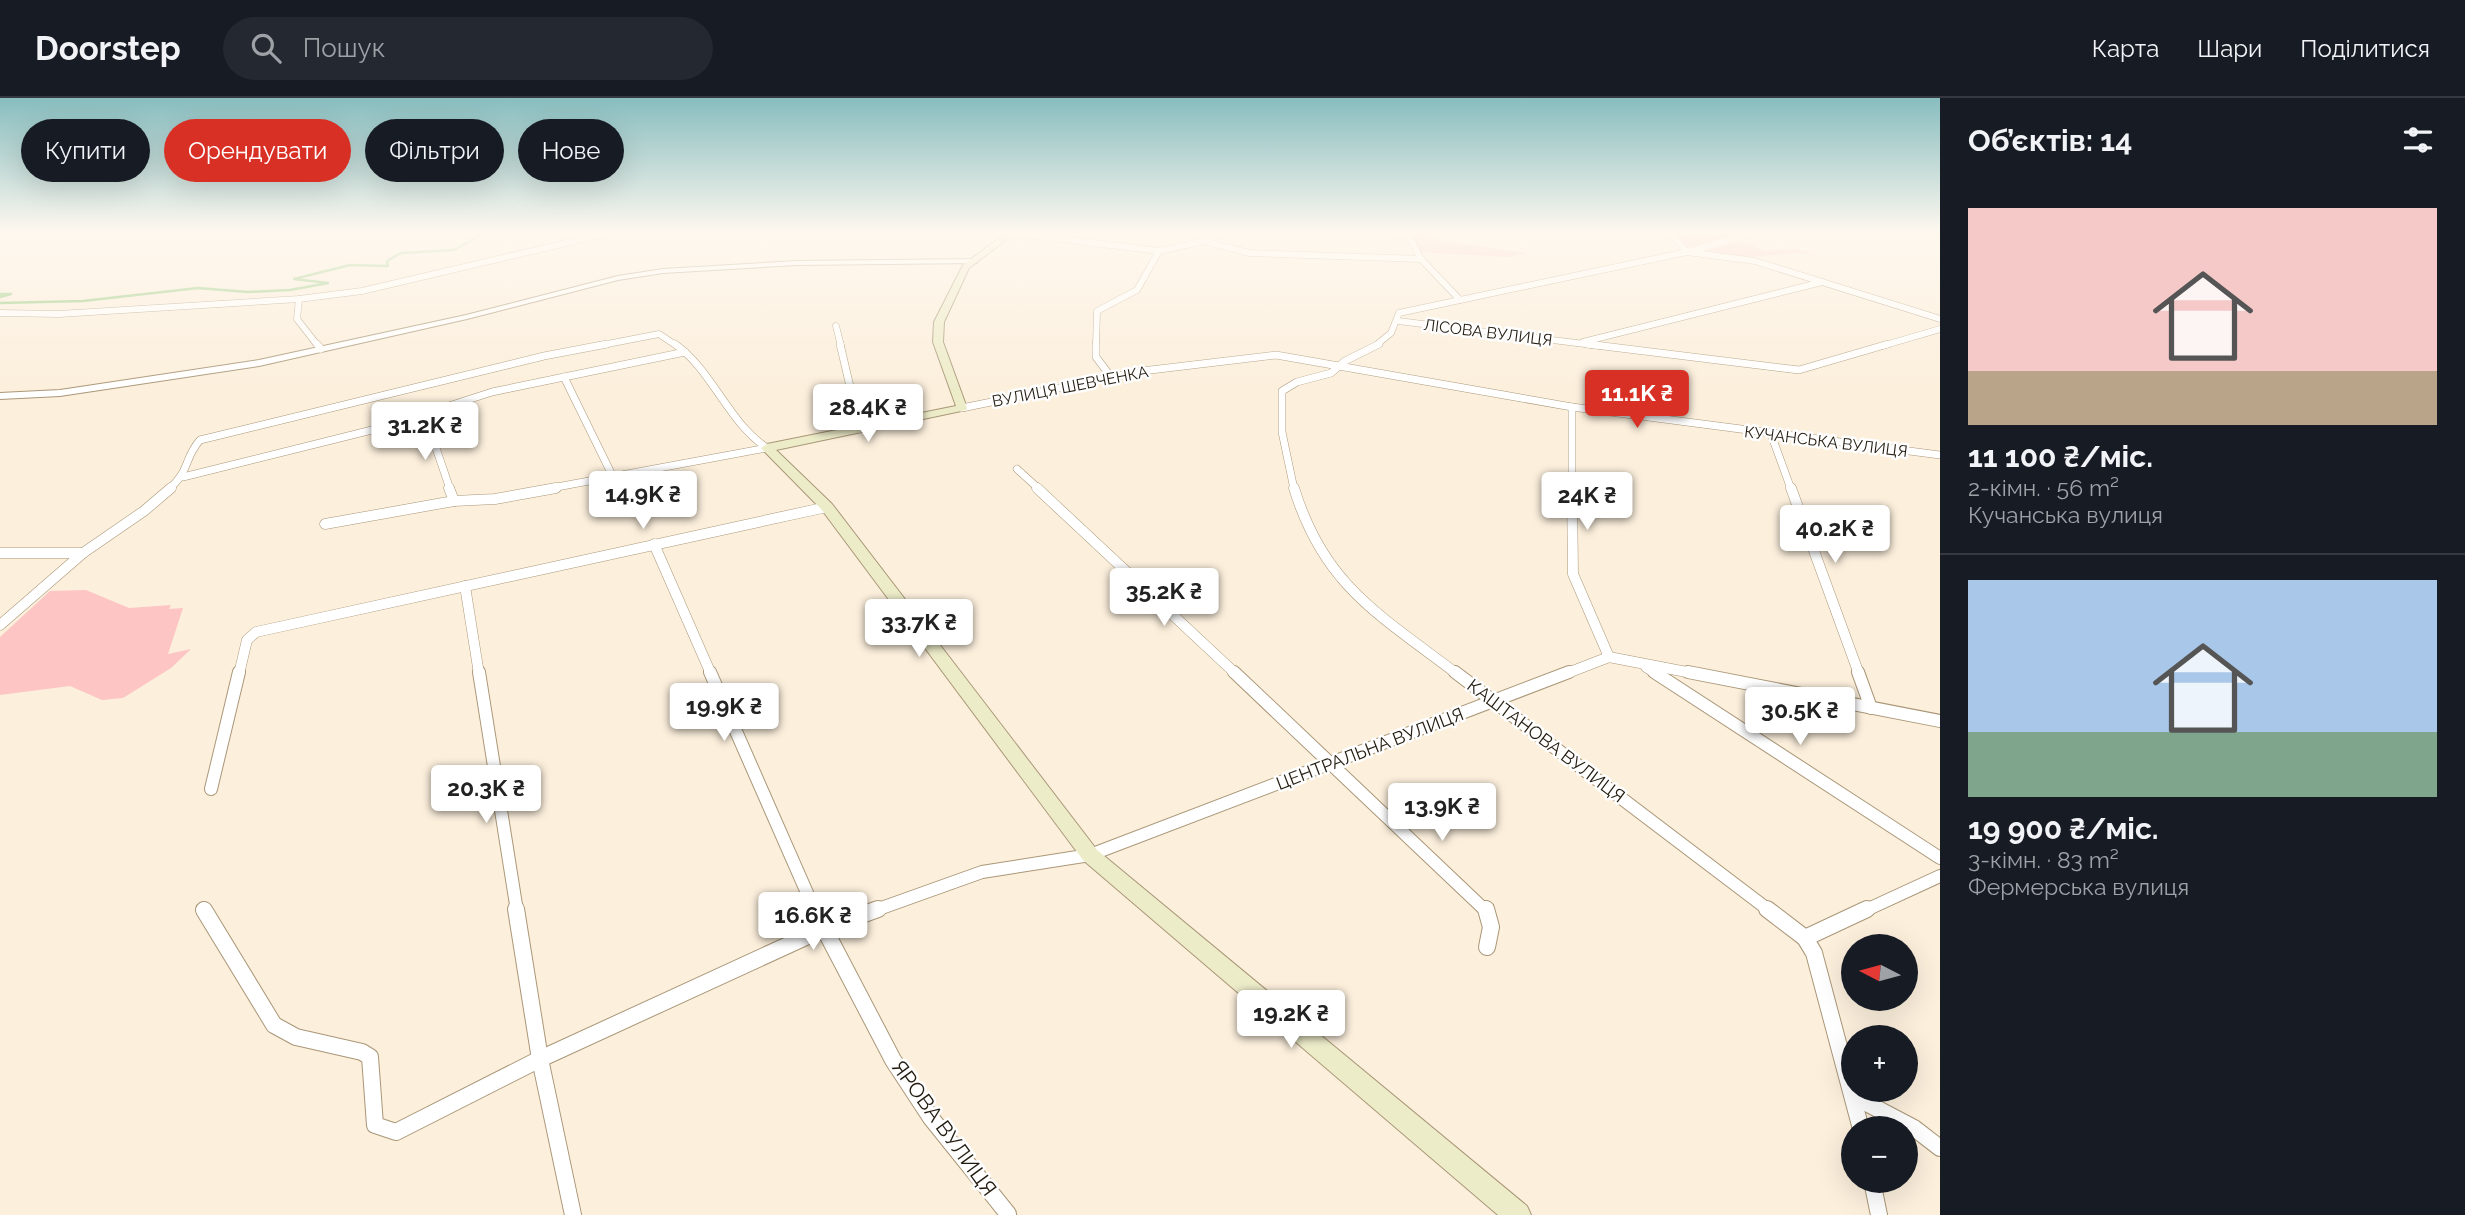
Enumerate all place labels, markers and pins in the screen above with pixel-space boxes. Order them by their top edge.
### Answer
pin: 11.1K ₴ [1572,370,1702,430]
pin: 28.4K ₴ [803,384,933,444]
pin: 31.2K ₴ [360,402,490,462]
pin: 14.9K ₴ [578,472,708,531]
pin: 24K ₴ [1538,472,1636,532]
pin: 40.2K ₴ [1770,505,1900,565]
pin: 35.2K ₴ [1099,568,1229,628]
pin: 33.7K ₴ [854,600,984,659]
pin: 19.9K ₴ [659,684,789,743]
pin: 30.5K ₴ [1735,688,1865,747]
pin: 20.3K ₴ [421,766,551,825]
pin: 13.9K ₴ [1377,784,1507,843]
pin: 16.6K ₴ [748,892,878,952]
pin: 19.2K ₴ [1226,990,1356,1050]

